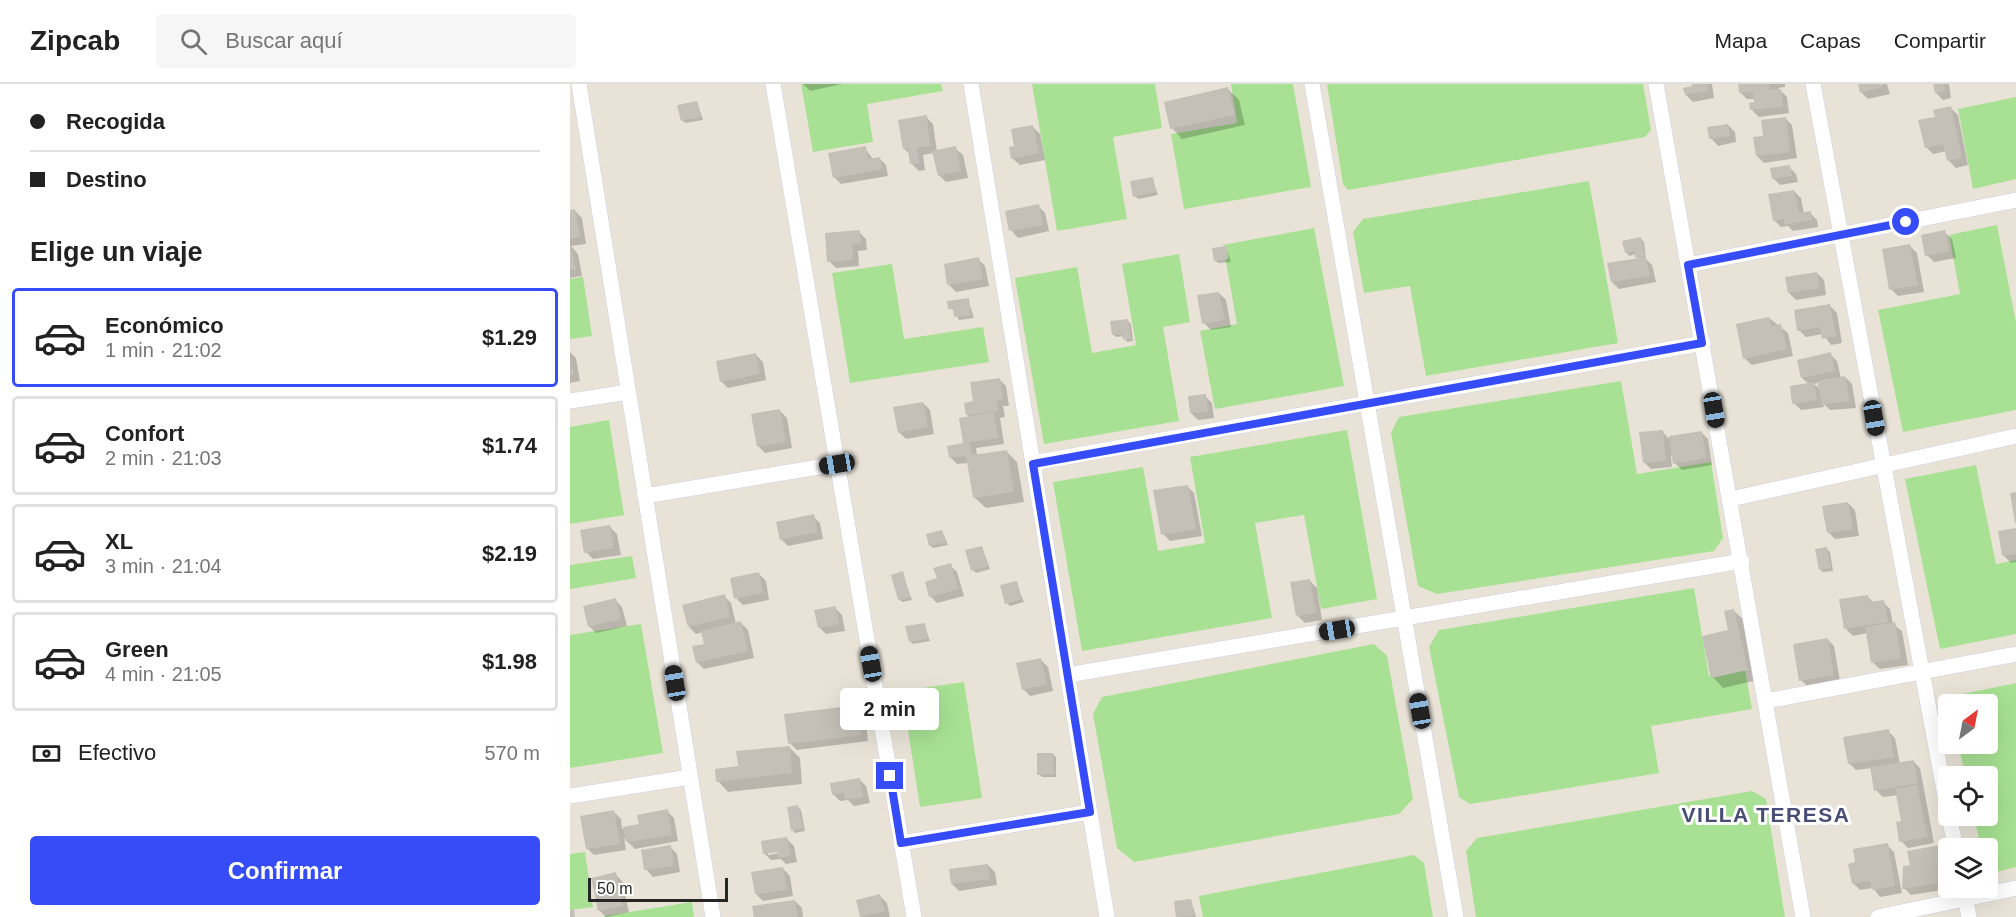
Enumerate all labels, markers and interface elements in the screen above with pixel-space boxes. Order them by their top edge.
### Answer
search box [156,14,576,68]
text: Zipcab [30,25,120,56]
icon: search [177,25,210,58]
text: Buscar aquí [225,28,343,53]
text: Mapa [1715,29,1767,52]
text: Capas [1800,29,1861,52]
text: Compartir [1894,29,1986,52]
text: Recogida [66,109,165,134]
text: Destino [66,167,147,192]
route start [1892,208,1919,235]
text: Elige un viaje [30,237,203,267]
icon: car [33,311,87,365]
text: Económico [105,313,224,338]
text: $1.29 [482,325,537,350]
text: 1 min · 21:02 [105,339,222,361]
car [1702,391,1726,429]
car [1862,399,1886,437]
icon: car [33,419,87,473]
text: Confort [105,421,184,446]
text: $1.74 [482,433,537,458]
text: 2 min · 21:03 [105,447,222,469]
car [818,452,856,476]
icon: car [33,527,87,581]
text: XL [105,529,133,554]
text: $2.19 [482,541,537,566]
text: 3 min · 21:04 [105,555,222,577]
car [1318,618,1356,642]
icon: car [33,635,87,689]
text: Green [105,637,169,662]
car [859,645,883,683]
text: $1.98 [482,649,537,674]
text: 4 min · 21:05 [105,663,222,685]
car [663,664,687,702]
callout: 2 min [840,689,940,731]
car [1408,692,1432,730]
north arrow [1938,694,1998,754]
map controls [1938,694,1998,898]
text: 2 min [863,698,916,720]
icon: cash [30,737,63,770]
text: Efectivo [78,740,156,765]
text: 570 m [484,742,540,764]
route end [876,762,903,789]
button: locate [1938,766,1998,826]
district label: VILLA TERESA [1682,803,1850,826]
button: Confirmar [30,836,540,905]
button: layers [1938,838,1998,898]
scale bar [588,875,728,902]
text: 50 m [597,880,633,897]

